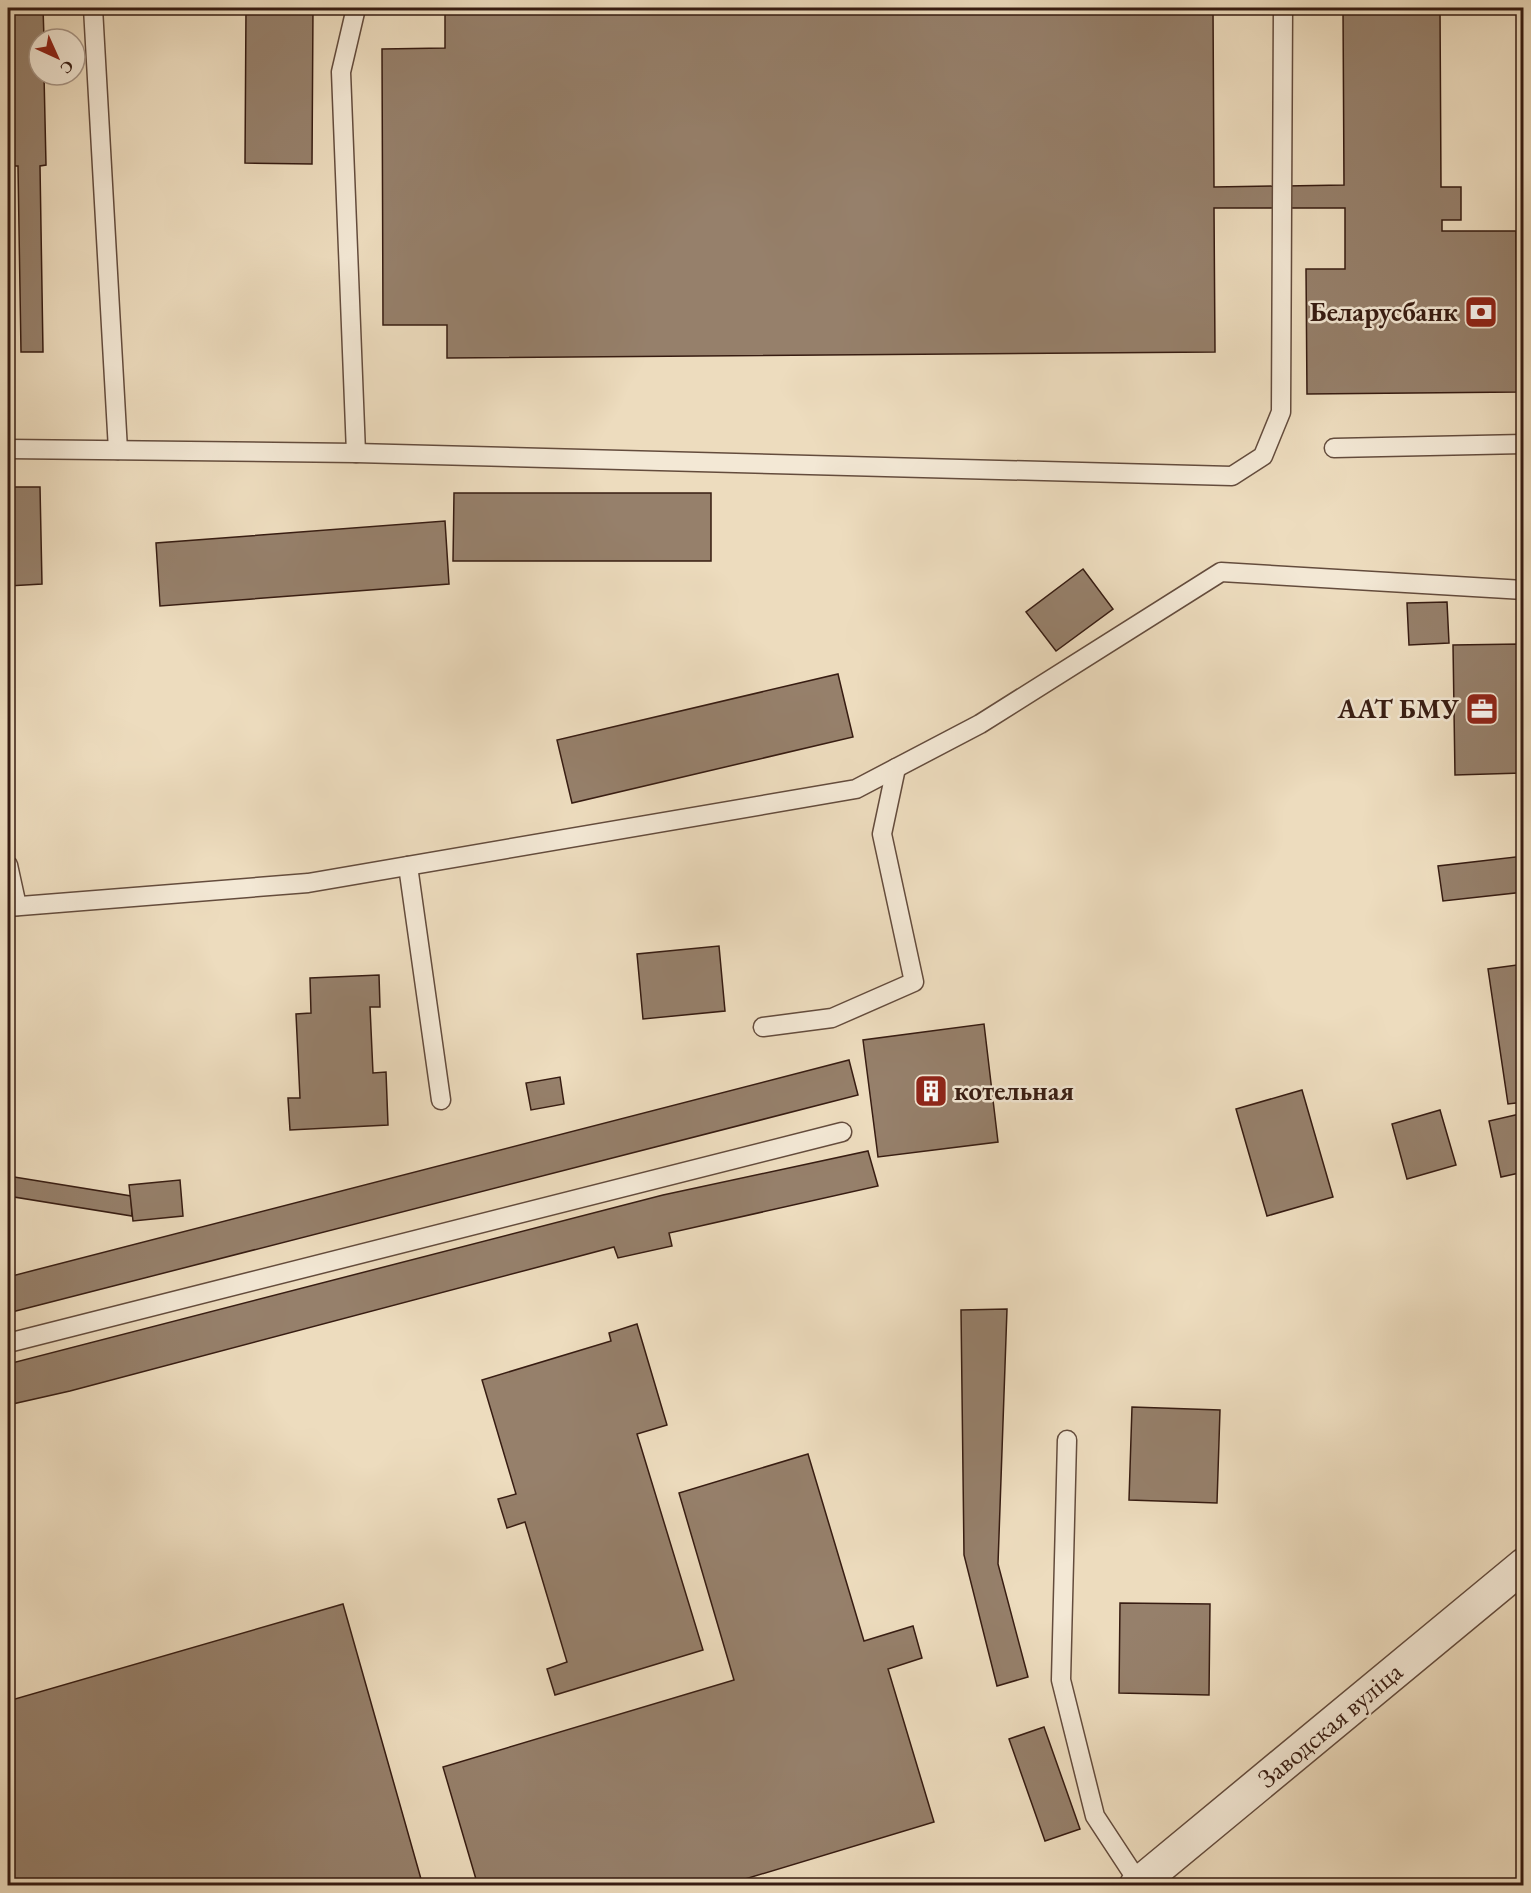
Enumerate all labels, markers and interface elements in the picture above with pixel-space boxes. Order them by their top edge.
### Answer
north arrow [27,27,87,87]
text: С [56,56,79,79]
place label: Беларусбанк [1310,294,1458,329]
bank icon: Беларусбанк [1463,294,1499,330]
place label: ААТ БМУ [1337,691,1460,726]
office icon: ААТ БМУ [1464,691,1500,727]
building icon: котельная [913,1073,949,1109]
place label: котельная [954,1073,1074,1108]
street label: Заводская вуліца [1250,1654,1410,1795]

